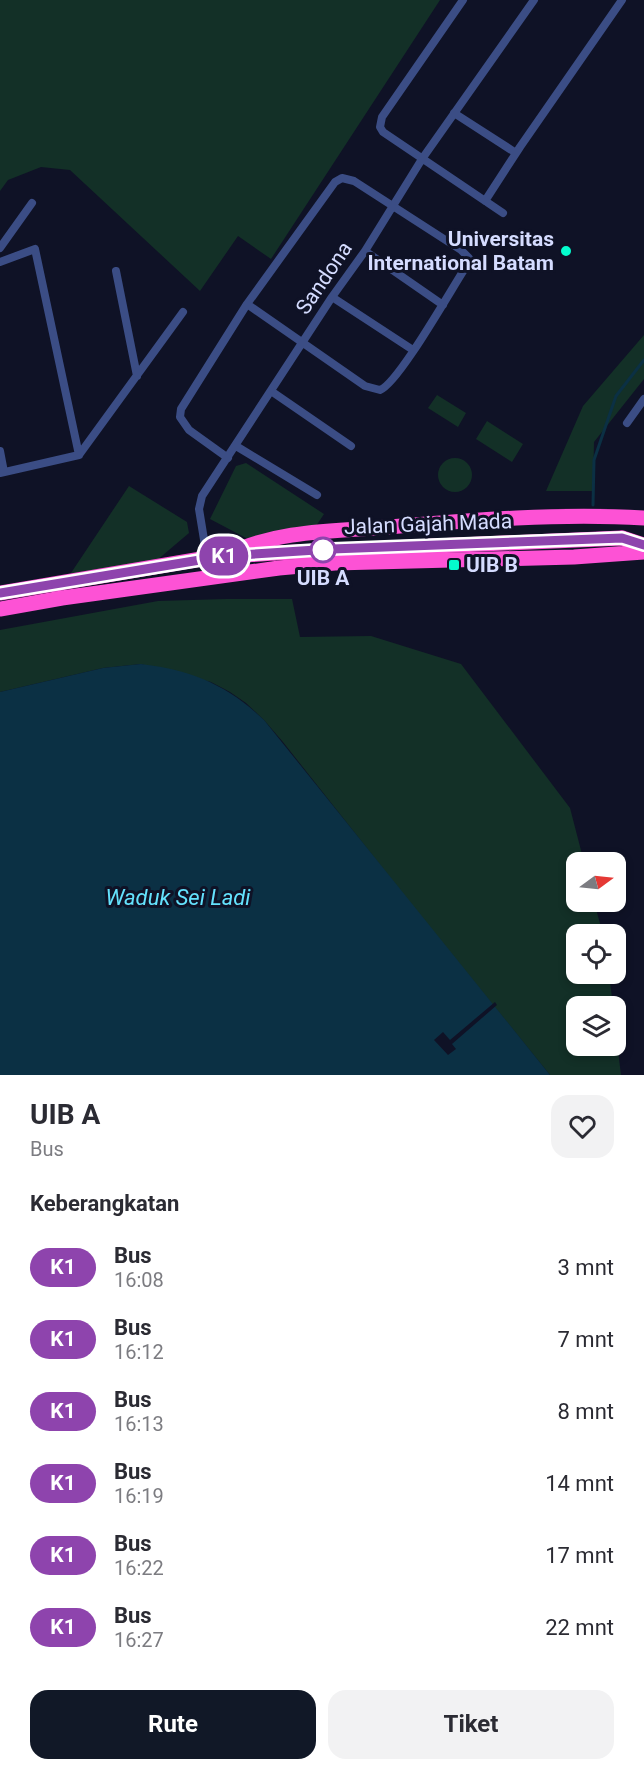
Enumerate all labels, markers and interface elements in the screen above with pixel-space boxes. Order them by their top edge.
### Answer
place label: Universitas International Batam [367,227,554,275]
street label: Sandona [291,237,357,319]
marker: Universitas International Batam [559,244,573,258]
street label: Jalan Gajah Mada [343,509,513,539]
line badge: K1 [197,536,251,576]
marker: UIB A [310,537,336,563]
text: K1 [211,544,237,568]
place label: UIB B [466,553,518,577]
marker: UIB B [447,558,461,572]
place label: UIB A [297,566,350,590]
north arrow [566,852,626,912]
map controls [566,852,626,1056]
water label: Waduk Sei Ladi [105,885,251,910]
button: locate [566,924,626,984]
button: layers [566,996,626,1056]
button: heart [551,1095,614,1158]
text: UIB A [30,1098,100,1131]
text: Bus [30,1137,64,1161]
text: Keberangkatan [30,1191,179,1216]
text: Bus [114,1243,152,1268]
text: K1 [50,1255,76,1279]
text: 3 mnt [558,1255,614,1280]
text: 16:08 [114,1268,164,1292]
text: Bus [114,1315,152,1340]
text: K1 [50,1327,76,1351]
text: 7 mnt [558,1327,614,1352]
text: 16:12 [114,1340,164,1364]
text: Bus [114,1387,152,1412]
text: K1 [50,1399,76,1423]
text: 8 mnt [558,1399,614,1424]
text: 16:13 [114,1412,164,1436]
text: Bus [114,1459,152,1484]
text: K1 [50,1471,76,1495]
text: 14 mnt [545,1471,614,1496]
text: 16:19 [114,1484,164,1508]
text: Bus [114,1531,152,1556]
text: K1 [50,1543,76,1567]
text: 17 mnt [545,1543,614,1568]
text: 16:22 [114,1556,164,1580]
text: Bus [114,1603,152,1628]
text: K1 [50,1615,76,1639]
text: 22 mnt [545,1615,614,1640]
text: 16:27 [114,1628,164,1652]
button: Rute [30,1690,316,1759]
button: Tiket [328,1690,614,1759]

